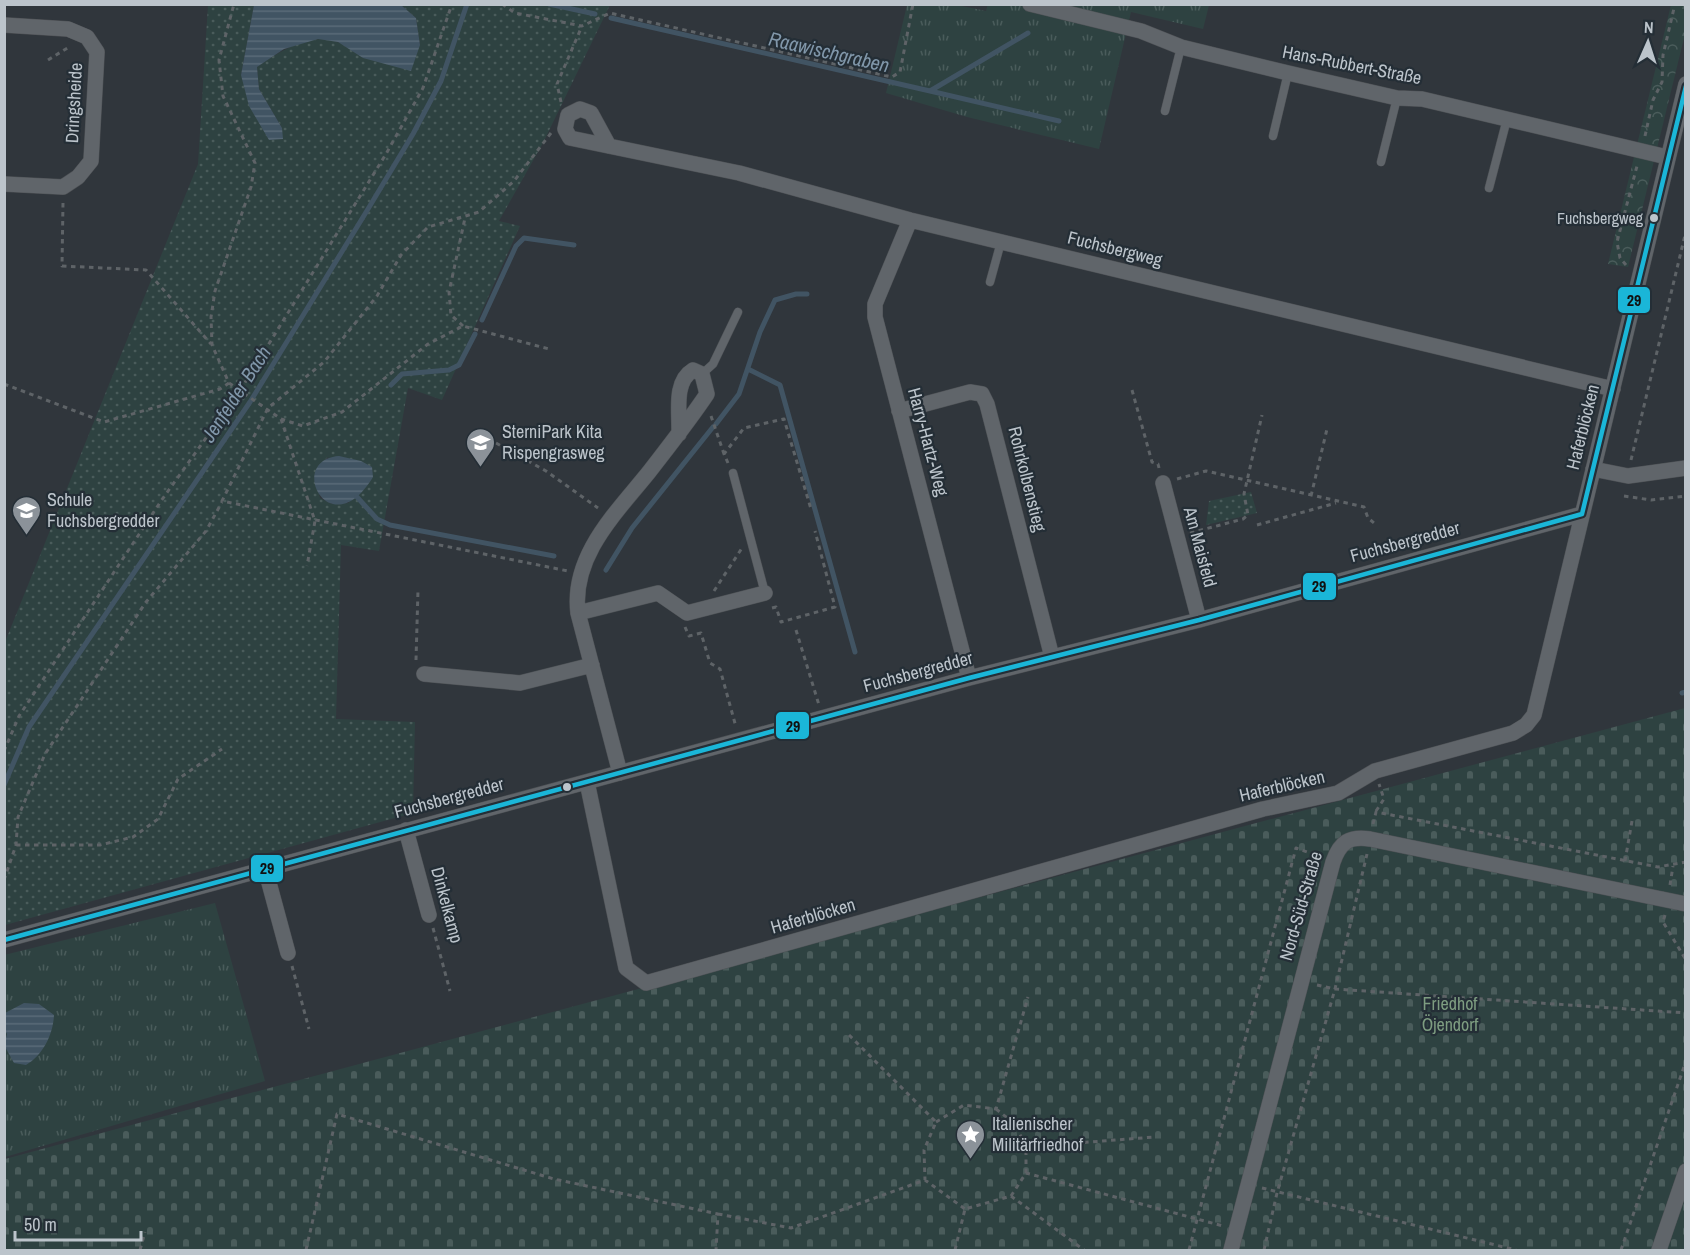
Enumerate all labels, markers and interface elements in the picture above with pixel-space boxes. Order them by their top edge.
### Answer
north arrow [1618,12,1678,72]
text: N [1643,16,1654,38]
water label: Raawischgraben [766,25,892,79]
street label: Hans-Rubbert-Straße [1280,39,1424,90]
street label: Dringsheide [59,62,88,144]
place label: Fuchsbergweg [1557,207,1644,229]
marker: Fuchsbergweg [1648,212,1660,224]
street label: Fuchsbergweg [1065,225,1166,273]
line badge: 29 [1617,286,1651,314]
text: 29 [1627,289,1641,311]
water label: Jenfelder Bach [194,340,277,448]
street label: Haferblöcken [1560,382,1605,472]
street label: Harry-Hartz-Weg [902,385,955,500]
place label: SterniPark Kita Rispengrasweg [502,419,605,465]
street label: Rohrkolbenstieg [1002,424,1053,535]
school or university icon: SterniPark Kita Rispengrasweg [465,426,497,468]
place label: Schule Fuchsbergredder [47,487,159,533]
school or university icon: Schule Fuchsbergredder [10,494,42,536]
street label: Am Maisfeld [1178,503,1223,590]
street label: Fuchsbergredder [1347,515,1462,568]
line badge: 29 [1302,572,1337,601]
text: 29 [1312,575,1326,597]
street label: Fuchsbergredder [860,645,975,698]
line badge: 29 [775,711,810,740]
text: 29 [786,715,800,737]
street label: Haferblöcken [1237,764,1327,807]
street label: Fuchsbergredder [391,771,506,824]
unlabelled marker [561,781,573,793]
street label: Nord-Süd-Straße [1273,848,1328,963]
line badge: 29 [250,854,284,883]
text: 29 [260,857,274,879]
street label: Dinkelkamp [425,864,470,946]
street label: Haferblöcken [768,892,858,940]
park label: Friedhof Öjendorf [1422,991,1479,1037]
place label: Italienischer Militärfriedhof [992,1111,1084,1157]
place icon: Italienischer Militärfriedhof [955,1118,987,1160]
scale bar [15,1204,141,1242]
text: 50 m [24,1212,57,1237]

